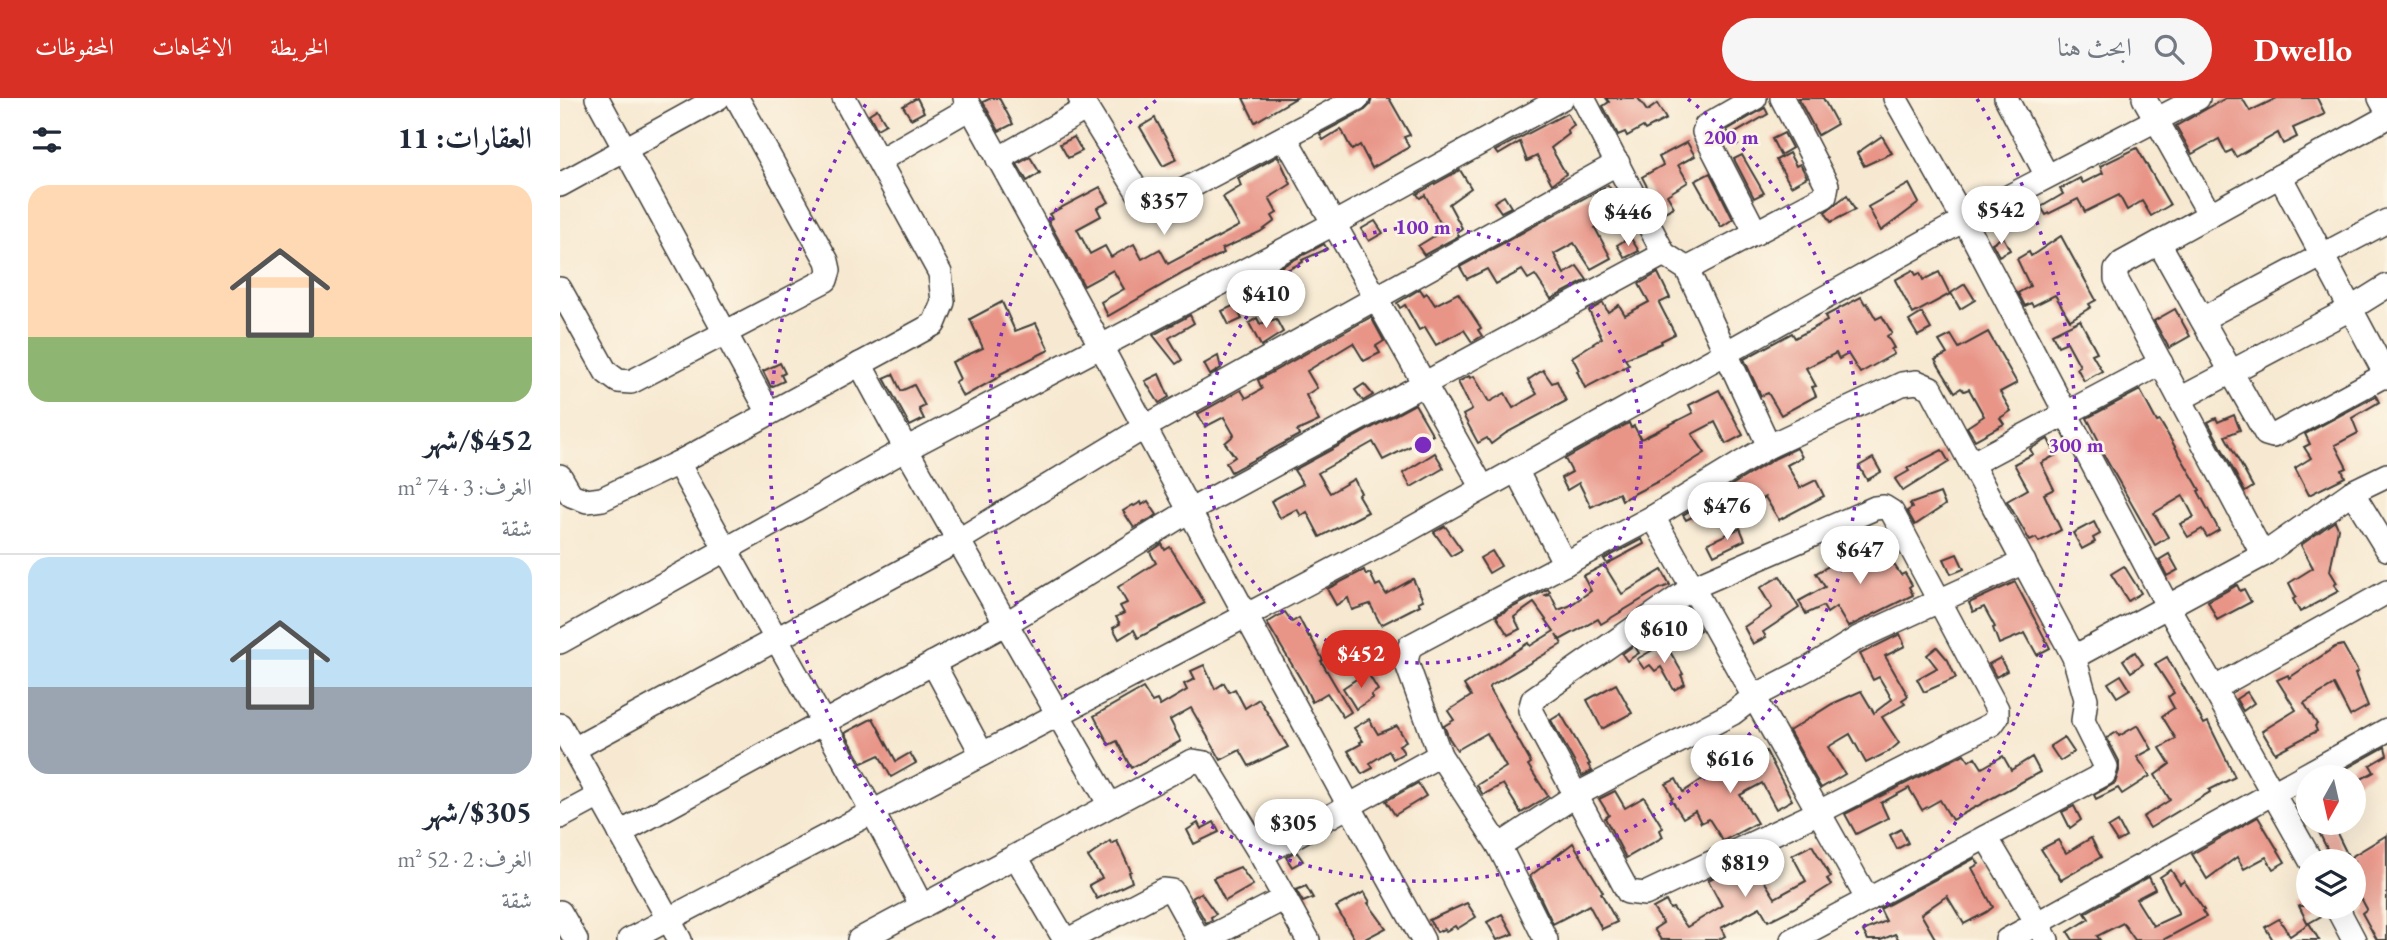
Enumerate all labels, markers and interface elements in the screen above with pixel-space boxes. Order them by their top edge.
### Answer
search box [1722,18,2212,81]
text: Dwello [2254,28,2352,71]
text: ابحث هنا [2057,30,2132,64]
icon: search [2150,30,2188,68]
text: المحفوظات [35,31,114,62]
text: الاتجاهات [152,31,232,62]
text: الخريطة [270,31,329,62]
text: العقارات: 11 [397,118,532,157]
icon: filters [28,121,66,159]
text: 200 m [1703,123,1759,150]
pin: $357 [1123,178,1205,237]
text: $357 [1140,185,1188,215]
pin: $542 [1960,186,2042,246]
pin: $446 [1587,188,1669,248]
text: $542 [1977,194,2025,224]
text: $446 [1604,196,1652,226]
text: 100 m [1395,213,1451,240]
icon: home [217,230,343,356]
pin: $410 [1225,271,1307,330]
text: $410 [1242,278,1290,308]
text: $452/شهر [424,420,532,459]
text: 300 m [2048,431,2104,458]
centre of rings [1411,433,1435,457]
text: الغرف: 3 · 74 m² [397,472,532,502]
pin: $476 [1686,482,1768,542]
text: $476 [1703,490,1751,520]
text: شقة [502,513,532,543]
pin: $647 [1819,526,1901,586]
text: $647 [1836,534,1884,564]
icon: home [217,602,343,728]
pin: $610 [1623,606,1705,665]
text: $610 [1640,613,1688,643]
pin: $452 [1320,630,1402,690]
text: $452 [1337,638,1385,668]
pin: $616 [1689,736,1771,795]
text: $616 [1706,743,1754,773]
north arrow [2296,765,2366,835]
map controls [2296,765,2366,919]
text: $305/شهر [424,792,532,831]
pin: $305 [1253,800,1335,859]
text: $305 [1270,807,1318,837]
pin: $819 [1704,840,1786,899]
text: الغرف: 2 · 52 m² [397,844,532,874]
text: $819 [1721,847,1769,877]
button: layers [2296,849,2366,919]
text: شقة [502,885,532,915]

